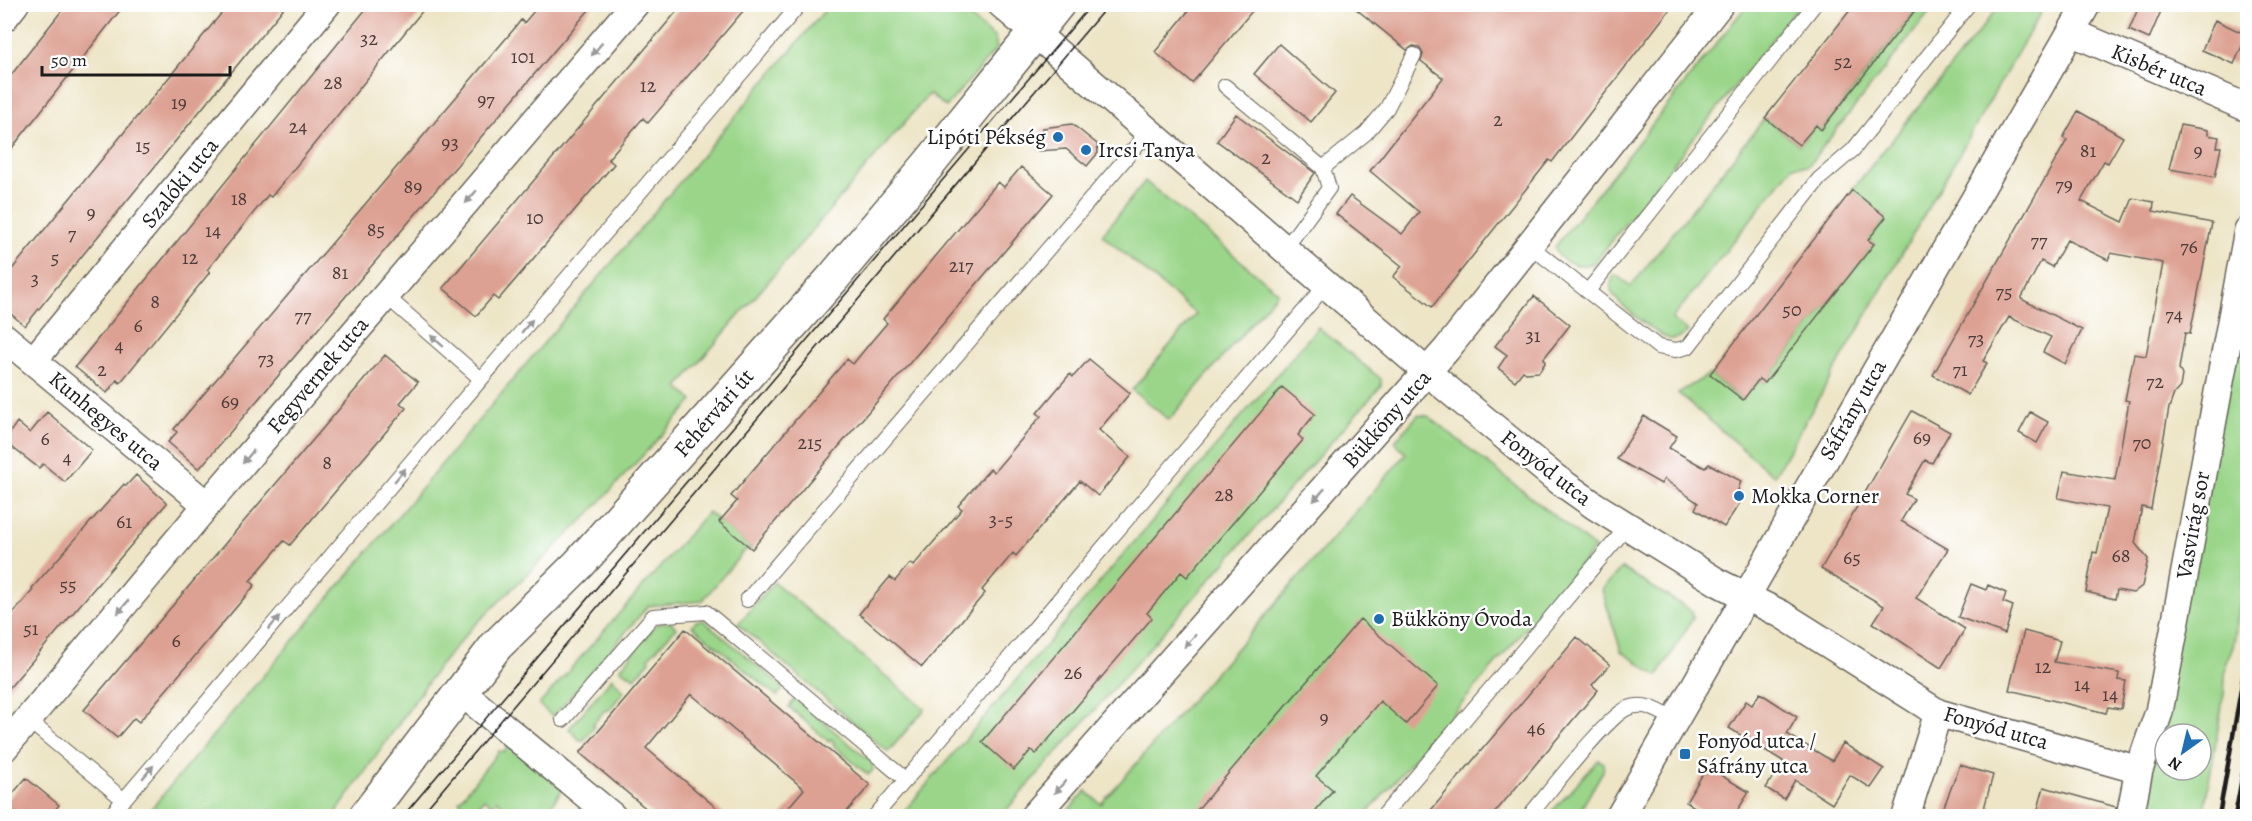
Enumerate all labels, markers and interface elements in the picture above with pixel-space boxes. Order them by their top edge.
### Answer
house number: 32 [360,25,378,52]
street label: Kisbér utca [2107,36,2212,104]
scale bar [42,39,230,77]
one-way arrow [591,41,604,57]
house number: 101 [511,43,535,70]
text: 50 m [51,48,87,72]
house number: 52 [1834,48,1853,75]
house number: 28 [323,69,343,96]
house number: 12 [640,72,657,99]
house number: 97 [477,86,495,113]
house number: 19 [171,89,187,116]
house number: 2 [1493,106,1503,133]
house number: 24 [289,113,307,140]
place label: Lipóti Pékség [927,122,1046,152]
house number: 93 [441,129,459,156]
marker: Lipóti Pékség [1051,130,1065,144]
street label: Szalóki utca [134,131,226,235]
house number: 15 [135,132,151,159]
place label: Ircsi Tanya [1098,135,1196,165]
house number: 81 [2080,137,2096,164]
house number: 9 [2193,137,2203,164]
marker: Ircsi Tanya [1079,143,1093,157]
house number: 2 [1261,144,1271,171]
house number: 79 [2055,171,2073,198]
house number: 89 [404,173,422,200]
house number: 18 [231,185,247,212]
one-way arrow [464,189,477,205]
house number: 9 [86,199,96,226]
house number: 10 [526,204,544,231]
house number: 85 [367,216,385,243]
house number: 14 [205,217,221,244]
house number: 7 [68,220,77,247]
house number: 77 [2031,227,2048,254]
house number: 76 [2180,233,2198,260]
house number: 5 [51,244,59,271]
house number: 12 [182,244,199,271]
house number: 217 [949,252,974,279]
house number: 81 [332,259,348,286]
house number: 3 [31,265,39,292]
house number: 75 [1996,278,2013,305]
house number: 8 [150,288,160,315]
house number: 50 [1782,296,1802,323]
house number: 74 [2165,301,2183,328]
house number: 77 [295,302,312,329]
street label: Fegyvernek utca [260,310,376,440]
house number: 6 [133,312,143,339]
one-way arrow [520,318,533,334]
house number: 31 [1525,322,1541,349]
house number: 73 [1968,325,1984,352]
house number: 4 [114,332,124,359]
one-way arrow [430,335,445,348]
house number: 73 [258,345,274,372]
street label: Sáfrány utca [1812,354,1894,466]
house number: 2 [97,356,107,383]
house number: 71 [1952,356,1968,383]
street label: Fehérvári út [667,362,761,464]
street label: Bükköny utca [1336,363,1439,475]
street label: Kunhegyes utca [42,364,170,478]
house number: 72 [2146,368,2164,395]
house number: 69 [221,388,239,415]
street label: Fonyód utca [1494,423,1598,514]
house number: 69 [1913,424,1931,451]
house number: 6 [40,425,50,452]
house number: 215 [798,429,822,456]
house number: 70 [2132,429,2152,456]
house number: 4 [62,444,72,471]
one-way arrow [242,449,255,464]
house number: 8 [322,449,332,476]
one-way arrow [393,468,406,483]
street label: Vasvirág sor [2169,469,2217,582]
house number: 28 [1214,481,1234,508]
place label: Mokka Corner [1751,481,1879,511]
one-way arrow [1312,488,1326,503]
marker: Mokka Corner [1732,489,1746,503]
house number: 3-5 [989,506,1013,533]
house number: 61 [116,508,132,535]
house number: 68 [2112,542,2130,569]
house number: 65 [1843,544,1861,571]
house number: 55 [59,571,77,598]
one-way arrow [117,599,130,614]
place label: Bükköny Óvoda [1391,604,1533,634]
marker: Bükköny Óvoda [1372,612,1386,626]
house number: 51 [23,615,39,642]
one-way arrow [267,616,280,631]
house number: 6 [171,627,181,654]
one-way arrow [1184,633,1197,648]
house number: 12 [2035,653,2052,680]
house number: 26 [1064,659,1082,686]
house number: 14 [2074,671,2090,698]
house number: 14 [2102,681,2118,708]
street label: Fonyód utca [1940,699,2053,758]
house number: 9 [1319,704,1329,731]
house number: 46 [1527,715,1545,742]
north arrow [2153,722,2213,782]
place label: Fonyód utca / Sáfrány utca [1697,726,1817,781]
marker: Fonyód utca / Sáfrány utca [1678,747,1692,761]
text: N [2164,751,2186,776]
one-way arrow [141,765,154,780]
one-way arrow [1054,779,1067,794]

